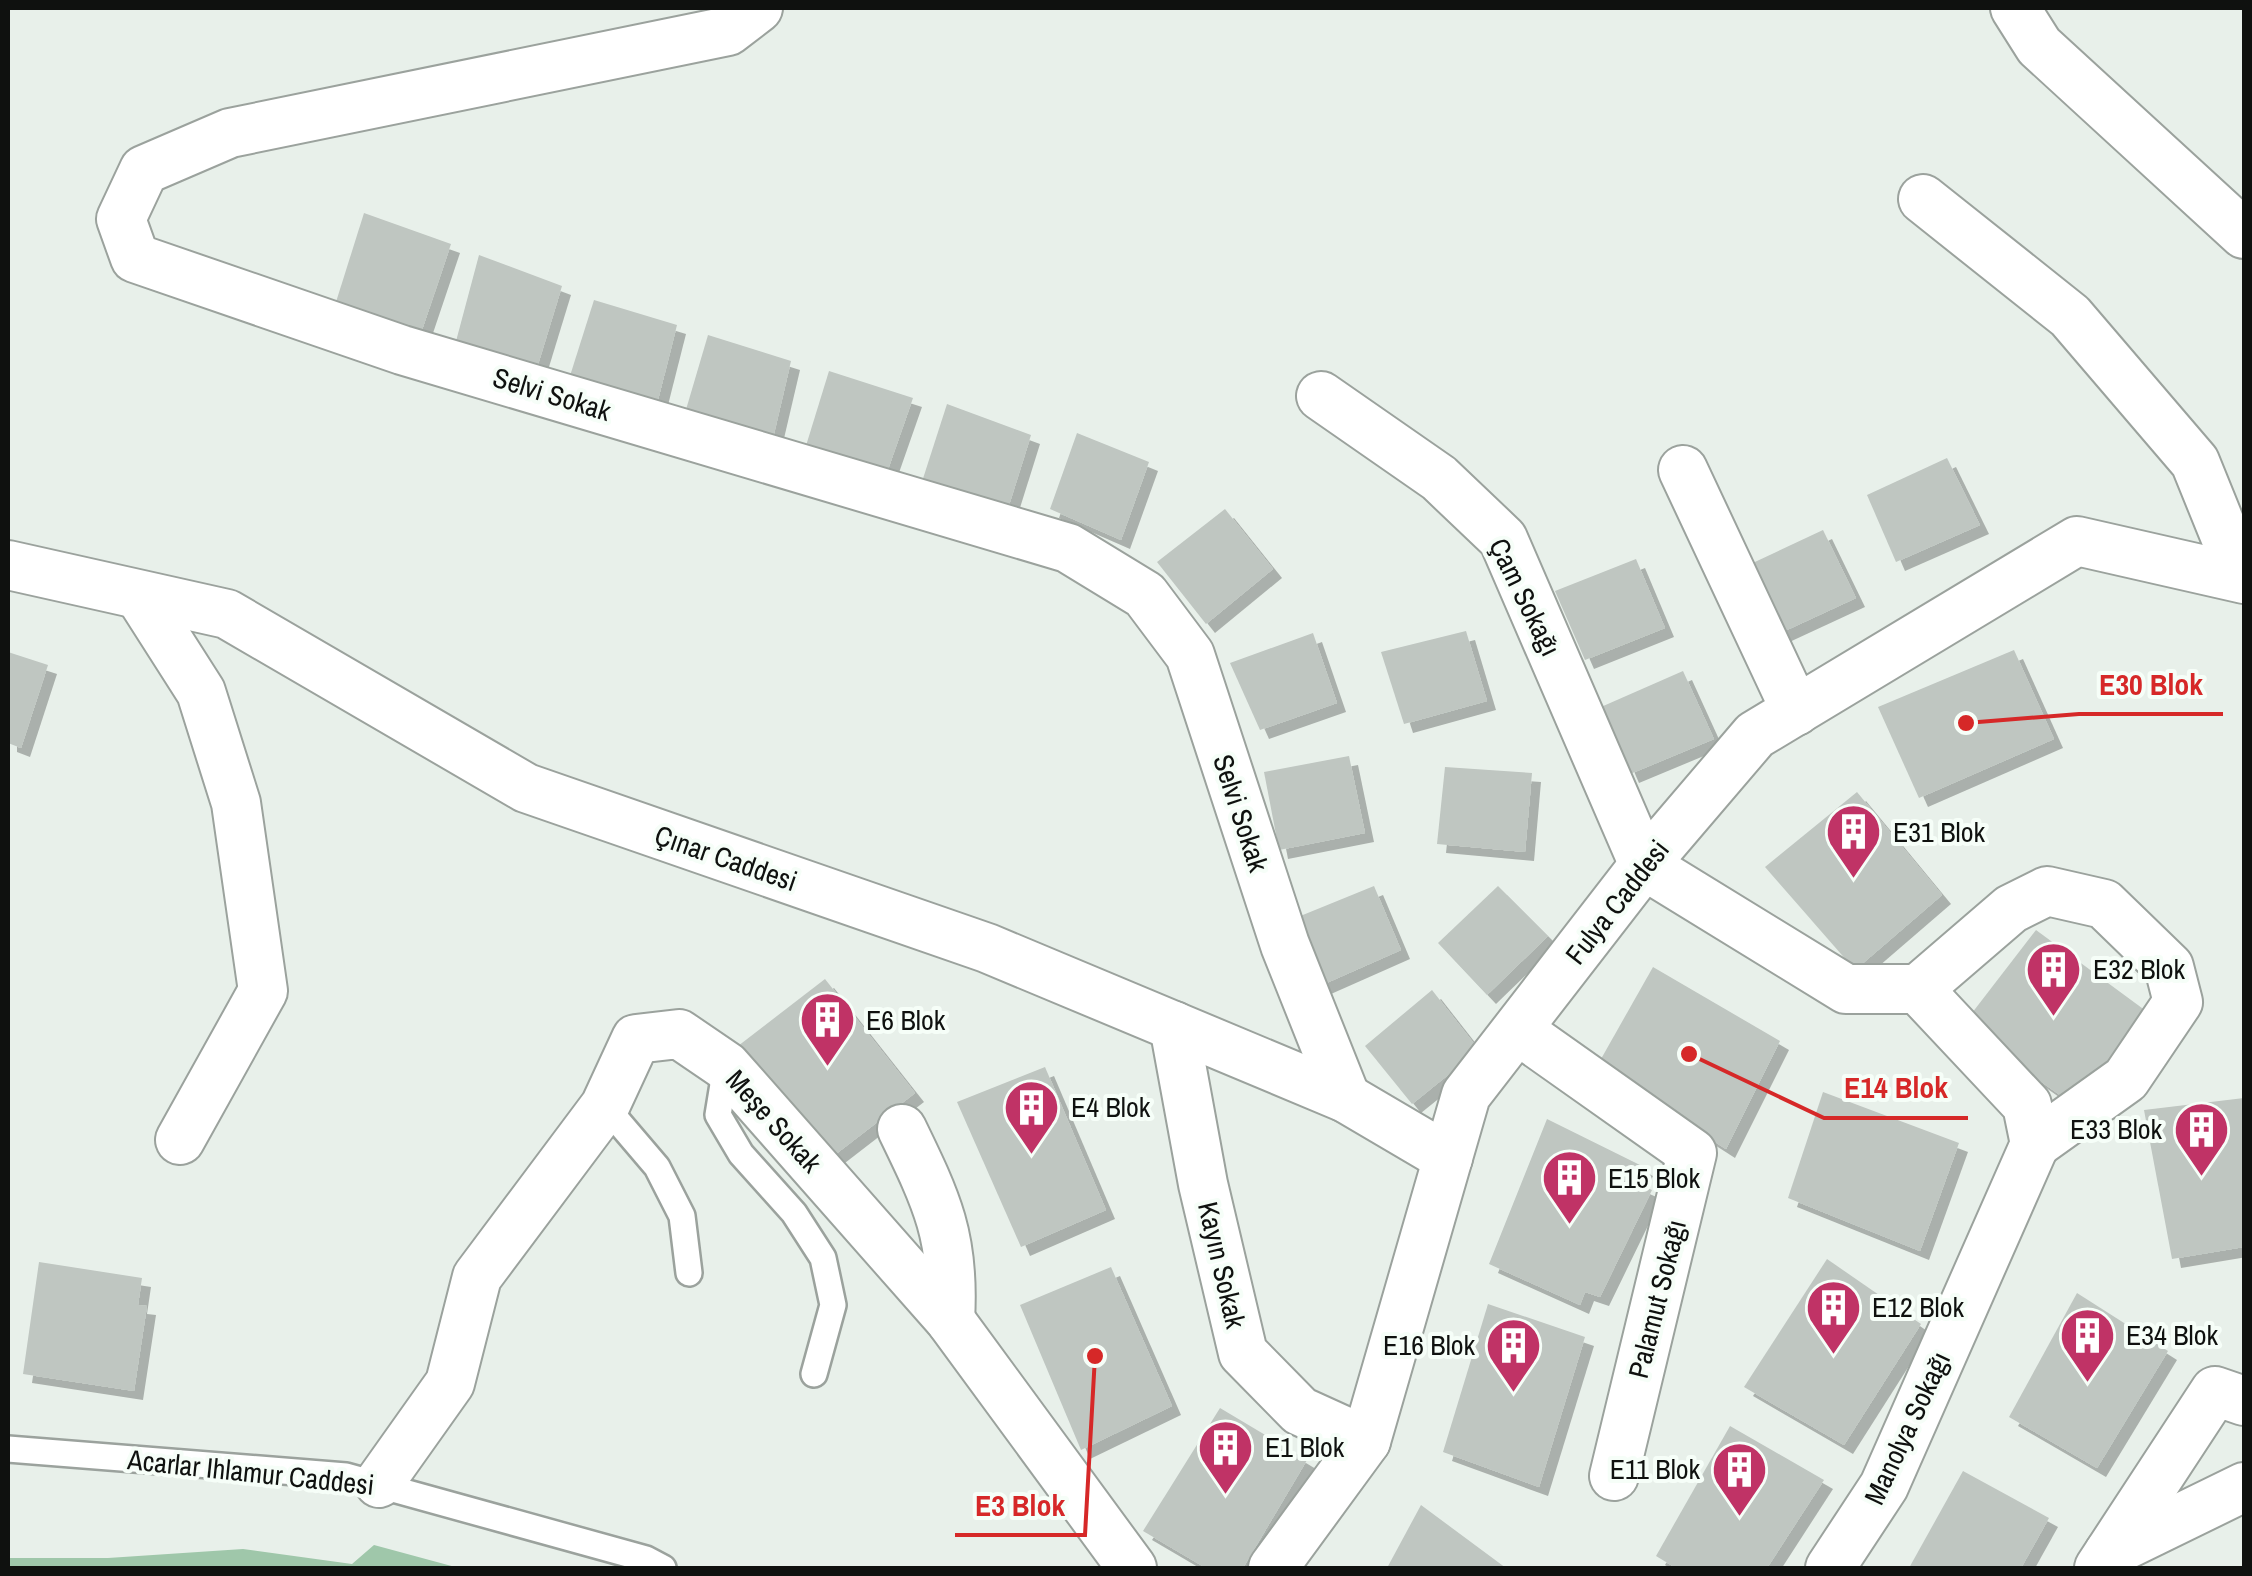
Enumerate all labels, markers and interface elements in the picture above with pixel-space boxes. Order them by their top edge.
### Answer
street label: Selvi Sokak [488,358,616,430]
street label: Çam Sokağı [1480,532,1570,662]
callout: E30 Blok [2079,654,2223,714]
text: E30 Blok [2099,664,2203,704]
street label: Selvi Sokak [1204,749,1278,877]
building icon: E31 Blok [1824,802,1884,881]
place label: E31 Blok [1893,813,1985,851]
street label: Çınar Caddesi [650,816,802,900]
street label: Fulya Caddesi [1556,832,1678,972]
building icon: E32 Blok [2024,939,2084,1018]
place label: E32 Blok [2093,950,2185,988]
building icon: E6 Blok [797,990,857,1069]
place label: E6 Blok [866,1001,946,1039]
callout: E14 Blok [1824,1058,1968,1118]
street label: Meşe Sokak [718,1061,831,1181]
text: E14 Blok [1844,1067,1948,1107]
building icon: E4 Blok [1002,1077,1062,1156]
place label: E4 Blok [1071,1088,1151,1126]
building icon: E33 Blok [2171,1099,2231,1178]
place label: E33 Blok [2070,1110,2163,1148]
building icon: E15 Blok [1539,1148,1599,1227]
place label: E15 Blok [1608,1159,1700,1197]
street label: Kayın Sokak [1189,1198,1255,1333]
street label: Palamut Sokağı [1619,1216,1695,1382]
building icon: E12 Blok [1803,1277,1863,1356]
place label: E12 Blok [1872,1288,1964,1326]
building icon: E34 Blok [2057,1305,2117,1384]
building icon: E16 Blok [1484,1315,1544,1394]
place label: E34 Blok [2126,1316,2218,1354]
place label: E16 Blok [1383,1326,1476,1364]
street label: Manolya Sokağı [1855,1345,1959,1511]
building icon: E1 Blok [1196,1417,1256,1496]
place label: E1 Blok [1265,1428,1345,1466]
building icon: E11 Blok [1709,1439,1769,1518]
street label: Acarlar Ihlamur Caddesi [125,1440,376,1504]
place label: E11 Blok [1610,1450,1701,1488]
callout: E3 Blok [955,1475,1085,1535]
text: E3 Blok [975,1485,1065,1525]

